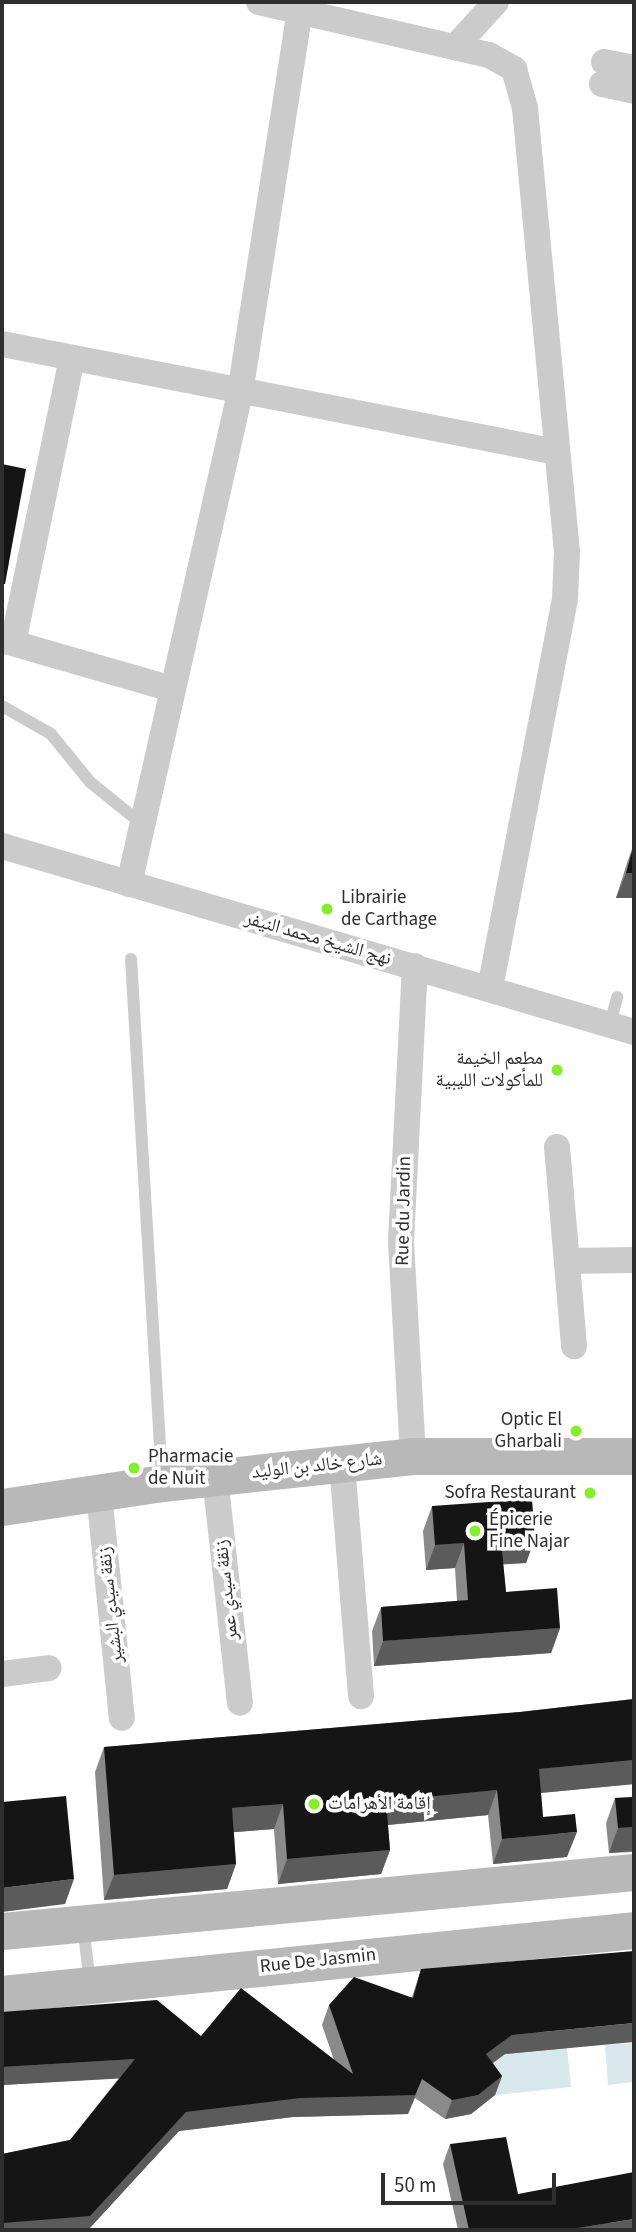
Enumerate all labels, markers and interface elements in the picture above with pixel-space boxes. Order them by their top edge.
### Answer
place label: Librairie de Carthage [341,887,437,931]
marker: Librairie de Carthage [319,901,335,917]
street label: نهج الشيخ محمد النيفر [242,907,394,971]
place label: مطعم الخيمة للمأكولات الليبية [436,1048,543,1092]
marker: مطعم الخيمة للمأكولات الليبية [549,1062,565,1078]
street label: Rue du Jardin [392,1156,416,1266]
place label: Optic El Gharbali [494,1409,562,1453]
marker: Optic El Gharbali [568,1423,584,1439]
place label: Pharmacie de Nuit [148,1446,233,1490]
street label: شارع خالد بن الوليد [251,1448,383,1484]
marker: Pharmacie de Nuit [126,1460,142,1476]
place label: Sofra Restaurant [444,1482,576,1504]
marker: Sofra Restaurant [582,1485,598,1501]
place label: Épicerie Fine Najar [489,1509,569,1553]
marker: Épicerie Fine Najar [467,1523,483,1539]
street label: زنقة سيدي عمر [210,1538,244,1642]
street label: زنقة سيدي البشير [94,1545,128,1665]
place label: إقامة الأهرامات [328,1793,431,1815]
marker: إقامة الأهرامات [306,1796,322,1812]
street label: Rue De Jasmin [259,1944,377,1978]
scale bar [384,2158,559,2202]
text: 50 m [394,2170,436,2200]

